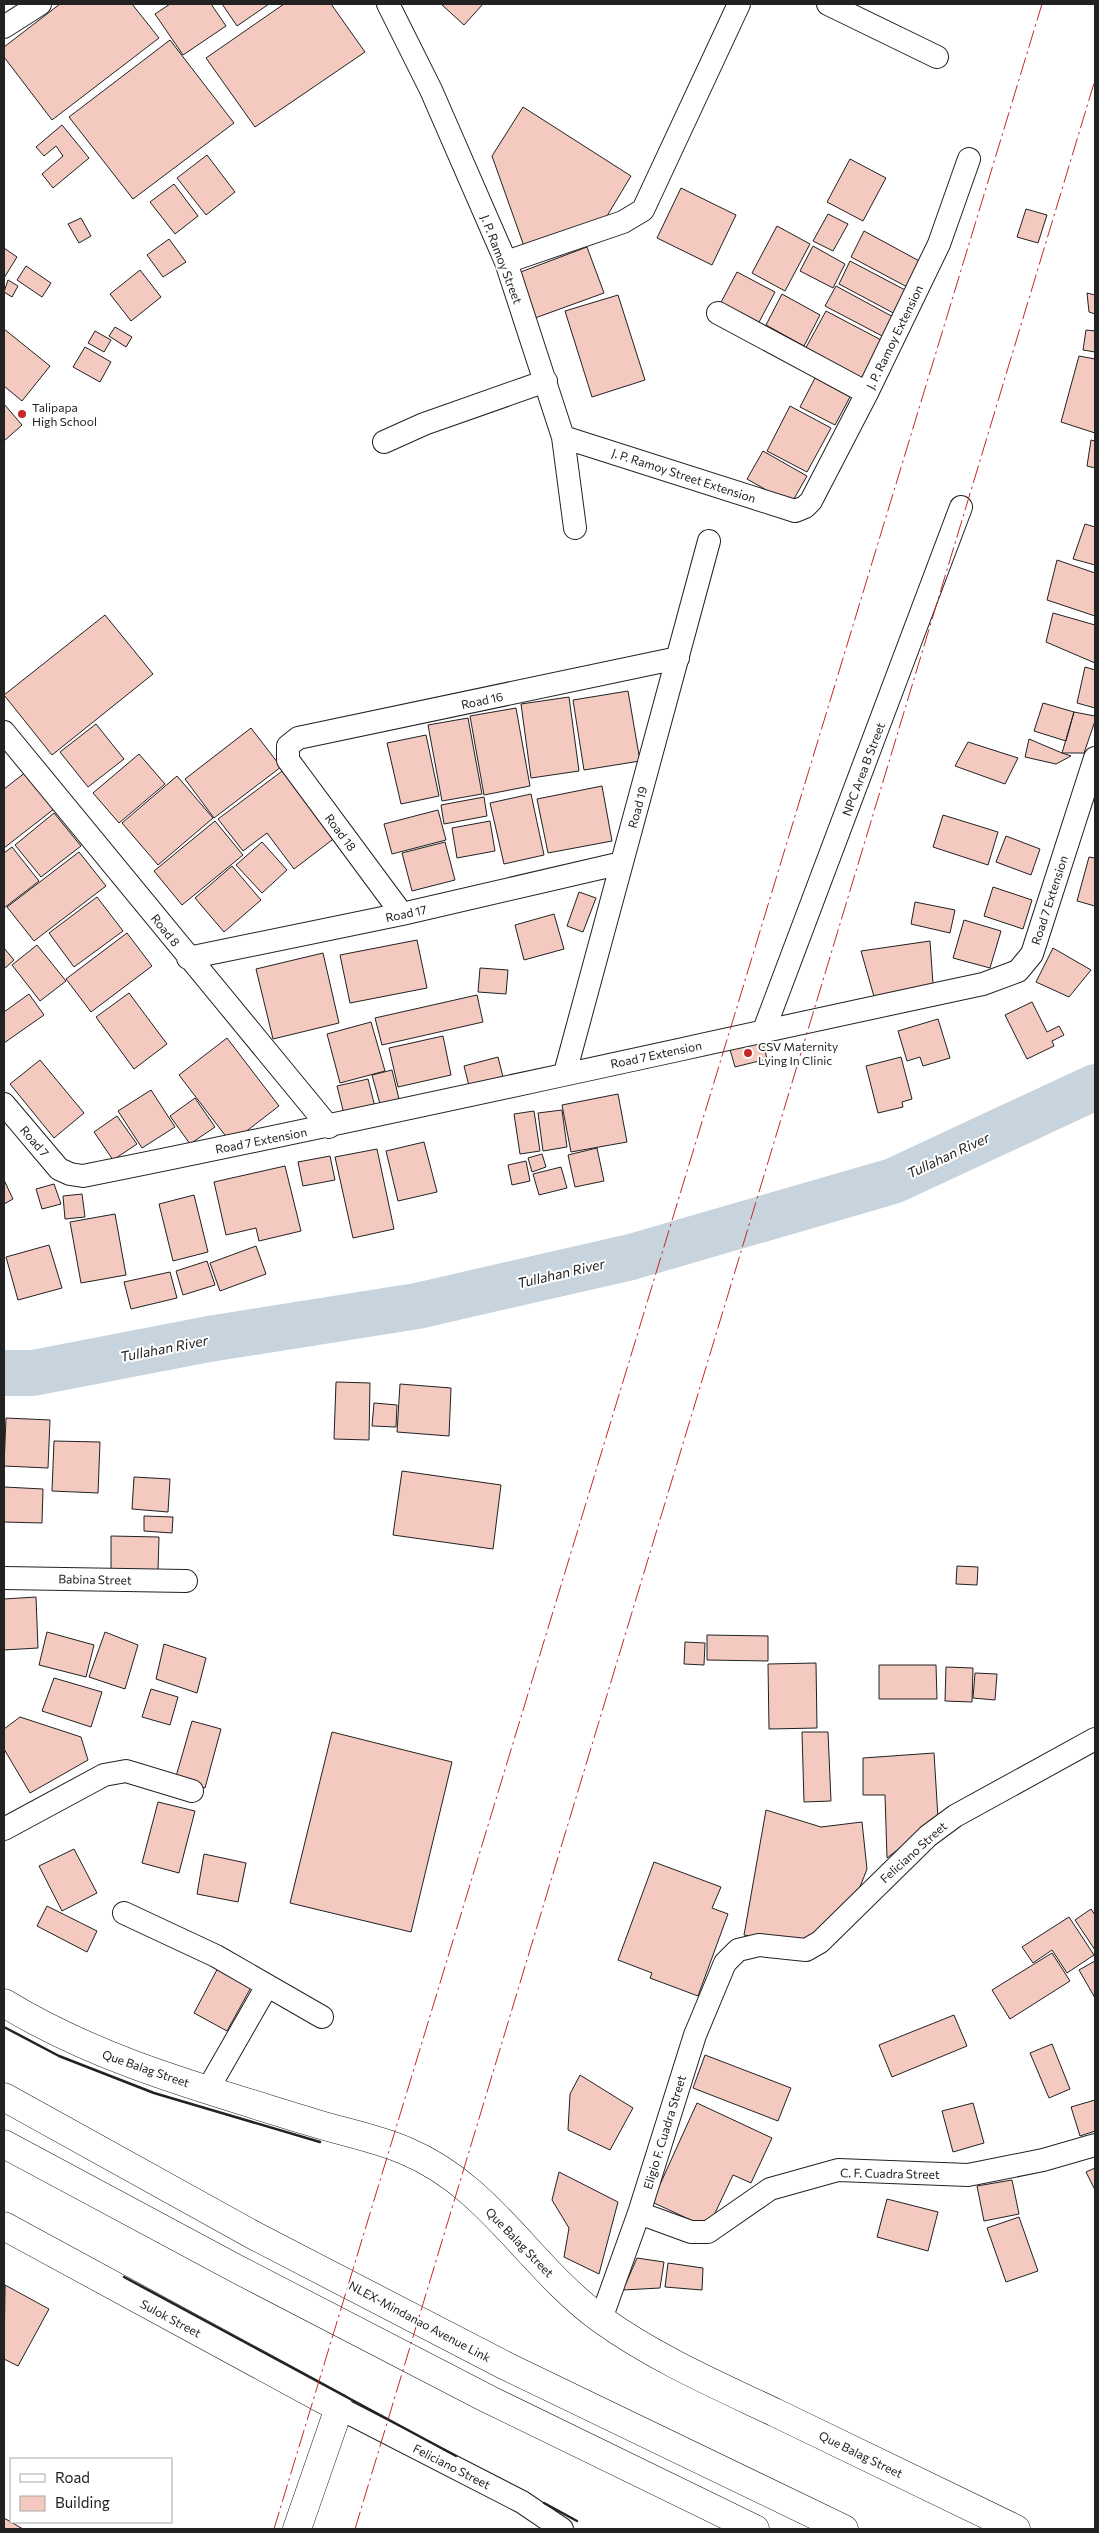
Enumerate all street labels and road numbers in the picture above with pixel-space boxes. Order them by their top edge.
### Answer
street label: J. P. Ramoy Street [478,213,525,306]
street label: J. P. Ramoy Extension [863,283,926,392]
street label: J. P. Ramoy Street Extension [610,445,758,506]
street label: Road 16 [460,689,504,711]
street label: NPC Area B Street [839,720,887,818]
street label: Road 19 [625,785,649,829]
street label: Road 18 [323,811,359,853]
street label: Road 7 Extension [1028,854,1070,946]
street label: Road 17 [384,902,428,924]
street label: Road 8 [149,911,183,949]
street label: Road 7 Extension [609,1037,703,1071]
street label: Road 7 [18,1123,52,1159]
street label: Road 7 Extension [214,1124,308,1156]
street label: Babina Street [58,1571,132,1587]
street label: Feliciano Street [877,1818,949,1886]
street label: Que Balag Street [101,2047,191,2089]
street label: Eligio F. Cuadra Street [640,2073,688,2191]
street label: C. F. Cuadra Street [840,2165,940,2181]
street label: Que Balag Street [483,2204,557,2280]
street label: NLEX-Mindanao Avenue Link [347,2278,494,2365]
street label: Sulok Street [138,2296,204,2340]
street label: Que Balag Street [817,2428,905,2480]
street label: Feliciano Street [411,2441,493,2491]

